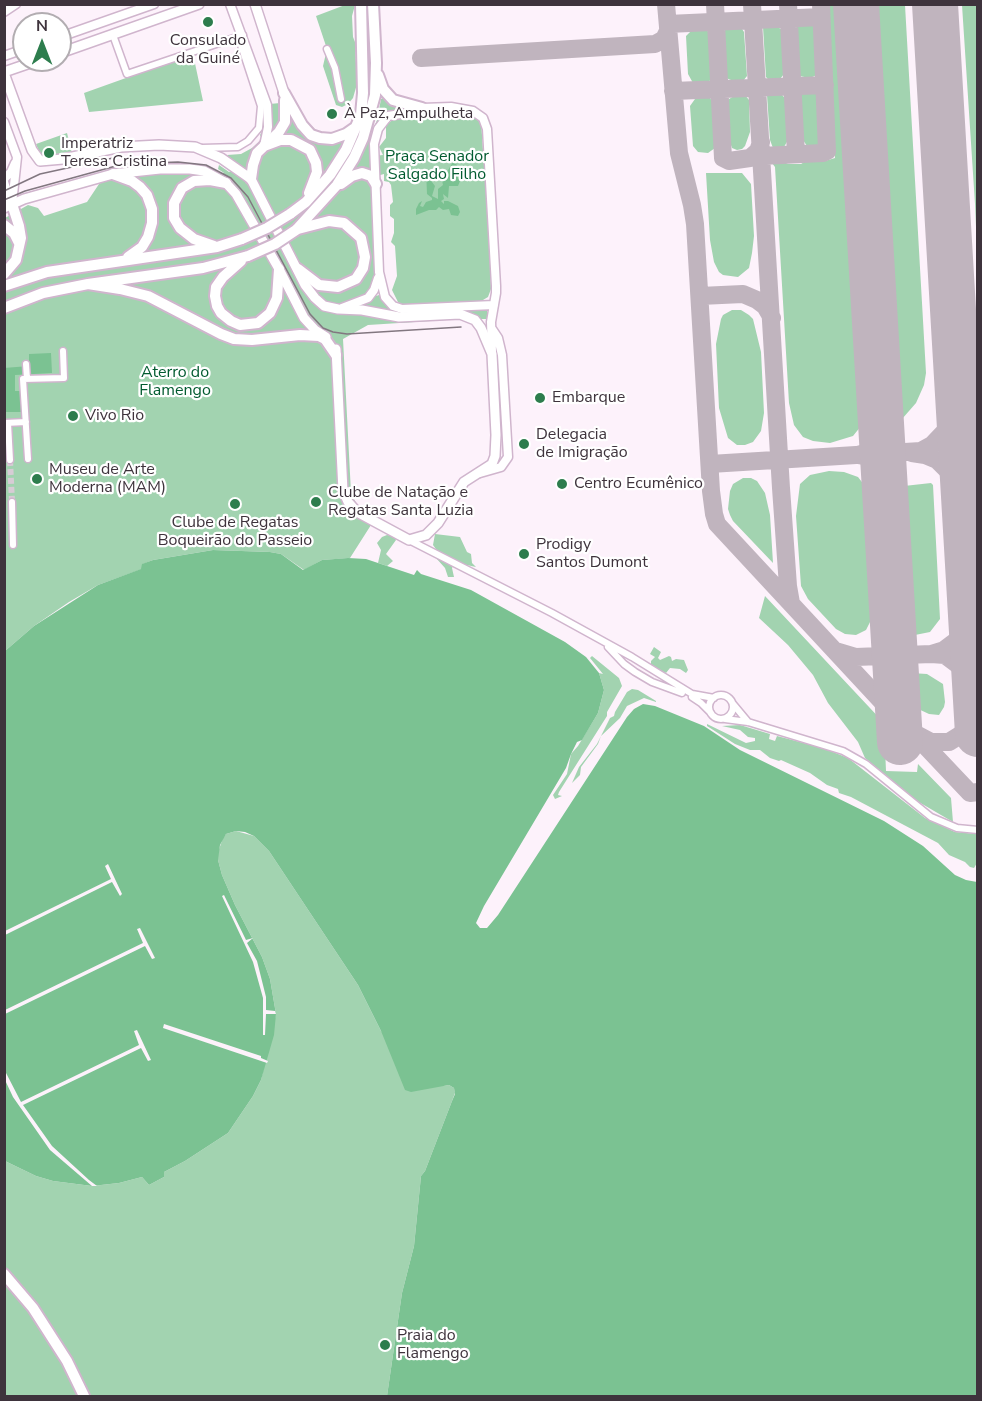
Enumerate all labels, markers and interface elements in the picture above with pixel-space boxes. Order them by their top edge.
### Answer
north arrow [12,12,72,72]
text: N [36,15,48,37]
marker: Consulado da Guiné [201,15,215,29]
place label: Consulado da Guiné [170,31,246,69]
place label: À Paz, Ampulheta [344,104,473,124]
marker: À Paz, Ampulheta [325,107,339,121]
place label: Imperatriz Teresa Cristina [61,134,167,172]
marker: Imperatriz Teresa Cristina [42,146,56,160]
park label: Praça Senador Salgado Filho [385,147,489,185]
park label: Aterro do Flamengo [139,363,211,401]
place label: Embarque [552,388,625,408]
marker: Embarque [533,391,547,405]
place label: Vivo Rio [85,406,144,426]
marker: Vivo Rio [66,409,80,423]
place label: Delegacia de Imigração [536,425,628,463]
marker: Delegacia de Imigração [517,437,531,451]
place label: Museu de Arte Moderna (MAM) [49,460,166,498]
marker: Museu de Arte Moderna (MAM) [30,472,44,486]
place label: Centro Ecumênico [574,474,703,494]
marker: Centro Ecumênico [555,477,569,491]
place label: Clube de Natação e Regatas Santa Luzia [328,483,473,521]
marker: Clube de Natação e Regatas Santa Luzia [309,495,323,509]
marker: Clube de Regatas Boqueirão do Passeio [228,497,242,511]
place label: Clube de Regatas Boqueirão do Passeio [158,513,312,551]
place label: Prodigy Santos Dumont [536,535,648,573]
marker: Prodigy Santos Dumont [517,547,531,561]
place label: Praia do Flamengo [397,1326,469,1364]
marker: Praia do Flamengo [378,1338,392,1352]

